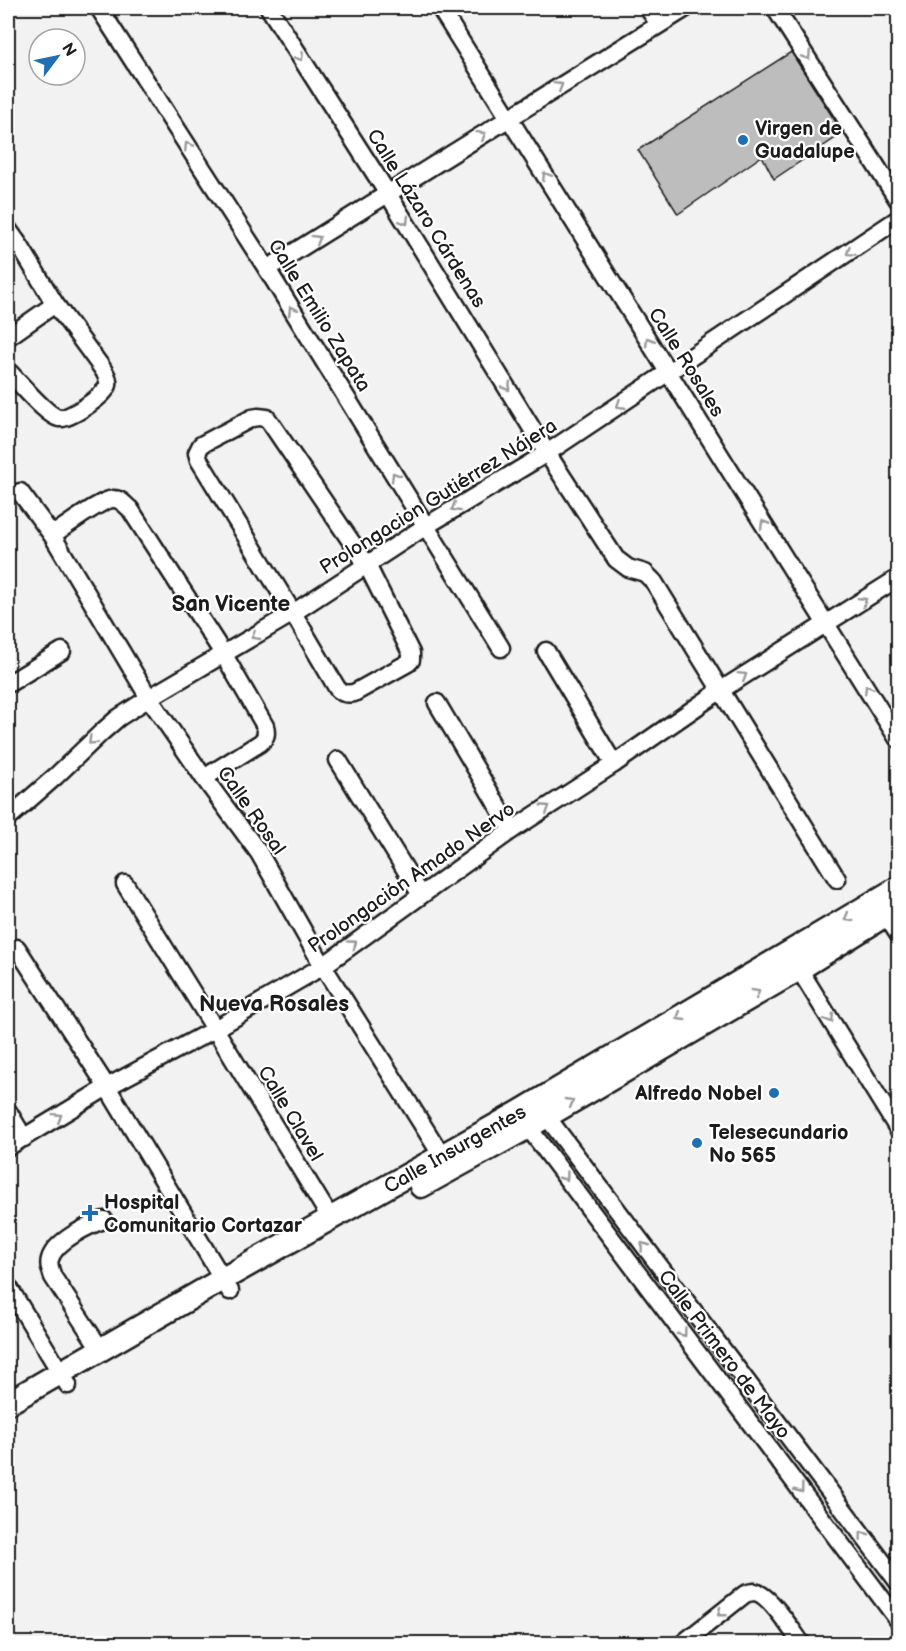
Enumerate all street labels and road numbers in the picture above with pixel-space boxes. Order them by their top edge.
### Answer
street label: Calle Lázaro Cárdenas [361,125,491,312]
street label: Calle Emilio Zapata [263,235,376,396]
street label: Calle Rosales [643,303,729,422]
street label: Prolongacion Gutiérrez Nájera [316,414,561,580]
street label: Calle Rosal [212,762,291,860]
street label: Prolongación Amado Nervo [303,797,520,959]
street label: Calle Clavel [252,1061,328,1166]
street label: Calle Insurgentes [380,1100,531,1199]
street label: Calle Primero de Mayo [653,1265,796,1444]

